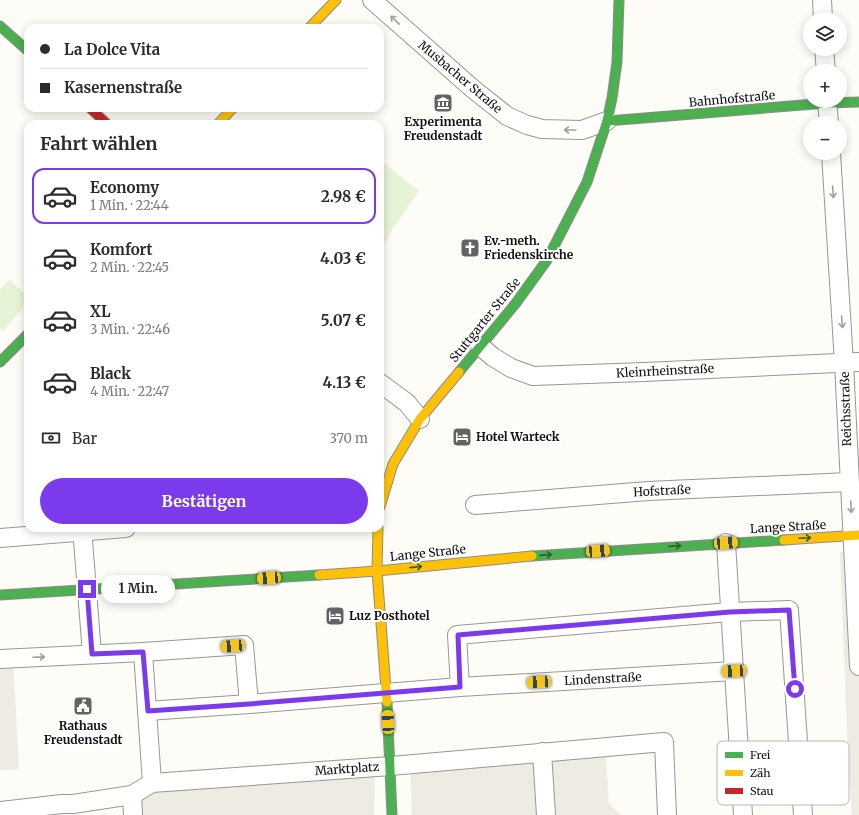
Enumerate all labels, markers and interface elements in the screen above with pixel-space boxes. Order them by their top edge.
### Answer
map controls [803,12,847,160]
button: layers [803,12,847,56]
one-way arrow [389,16,400,25]
street label: Musbacher Straße [415,37,505,116]
text: La Dolce Vita [64,40,160,59]
button: + [803,64,847,108]
text: Kasernenstraße [64,78,182,97]
street label: Bahnhofstraße [688,87,776,110]
museum icon: Experimenta Freudenstadt [432,92,454,114]
place label: Experimenta Freudenstadt [404,114,483,143]
button: − [803,116,847,160]
one-way arrow [564,126,577,134]
text: Fahrt wählen [40,132,158,155]
icon: car [42,178,78,214]
text: Economy [90,178,159,197]
one-way arrow [830,185,837,198]
text: 2.98 € [321,187,366,206]
text: 1 Min. · 22:44 [90,197,169,214]
place label: Ev.-meth. Friedenskirche [484,233,574,262]
church icon: Ev.-meth. Friedenskirche [459,237,481,259]
icon: car [42,240,78,276]
text: Komfort [90,240,153,259]
text: 4.03 € [320,249,366,268]
text: 2 Min. · 22:45 [90,259,169,276]
street label: Stuttgarter Straße [446,274,523,365]
icon: car [42,302,78,338]
text: XL [90,302,111,321]
text: 5.07 € [321,311,366,330]
one-way arrow [838,315,845,328]
text: 3 Min. · 22:46 [90,321,170,338]
street label: Kleinrheinstraße [616,360,714,381]
icon: car [42,364,78,400]
text: Black [90,364,131,383]
street label: Reichsstraße [837,371,854,447]
text: 4.13 € [323,373,366,392]
text: 4 Min. · 22:47 [90,383,169,400]
hotel icon: Hotel Warteck [451,426,473,448]
icon: cash [40,427,62,449]
text: Bar [72,429,97,448]
place label: Hotel Warteck [476,429,560,444]
text: 370 m [330,430,368,447]
button: Bestätigen [40,478,368,524]
street label: Hofstraße [633,482,691,499]
one-way arrow [847,500,854,513]
street label: Lange Straße [750,517,826,536]
one-way arrow [798,535,811,542]
car [714,536,738,550]
street label: Lange Straße [389,541,467,564]
one-way arrow [668,542,681,550]
car [586,544,610,558]
one-way arrow [539,551,552,558]
one-way arrow [409,563,422,570]
car [257,571,281,585]
callout: 1 Min. [101,575,175,603]
route end [78,580,96,598]
text: 1 Min. [119,580,157,597]
hotel icon: Luz Posthotel [324,605,346,627]
place label: Luz Posthotel [349,608,430,623]
car [221,639,245,653]
one-way arrow [32,653,45,660]
car [722,664,746,678]
street label: Lindenstraße [564,669,642,688]
car [527,675,551,689]
route start [786,680,804,698]
public building icon: Rathaus Freudenstadt [72,695,94,717]
car [381,710,395,734]
place label: Rathaus Freudenstadt [44,718,123,747]
legend [717,741,849,805]
text: Frei [750,748,771,762]
street label: Marktplatz [314,759,380,778]
text: Zäh [750,766,771,780]
text: Stau [750,784,774,798]

